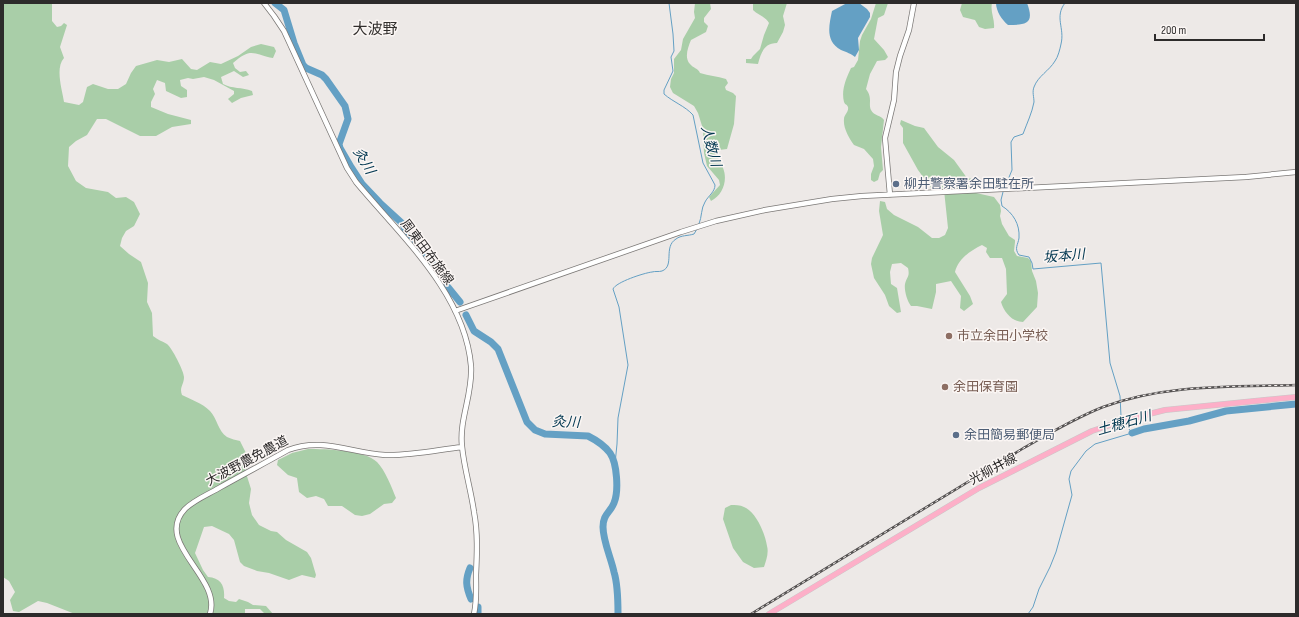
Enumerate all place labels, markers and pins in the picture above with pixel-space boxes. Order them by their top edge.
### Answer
place label: 柳井警察署余田駐在所 [904,176,1034,192]
marker: 柳井警察署余田駐在所 [891,179,901,189]
place label: 市立余田小学校 [957,328,1048,344]
marker: 市立余田小学校 [944,331,954,341]
place label: 余田保育園 [953,379,1018,395]
marker: 余田保育園 [940,382,950,392]
place label: 余田簡易郵便局 [964,427,1055,443]
marker: 余田簡易郵便局 [951,430,961,440]

